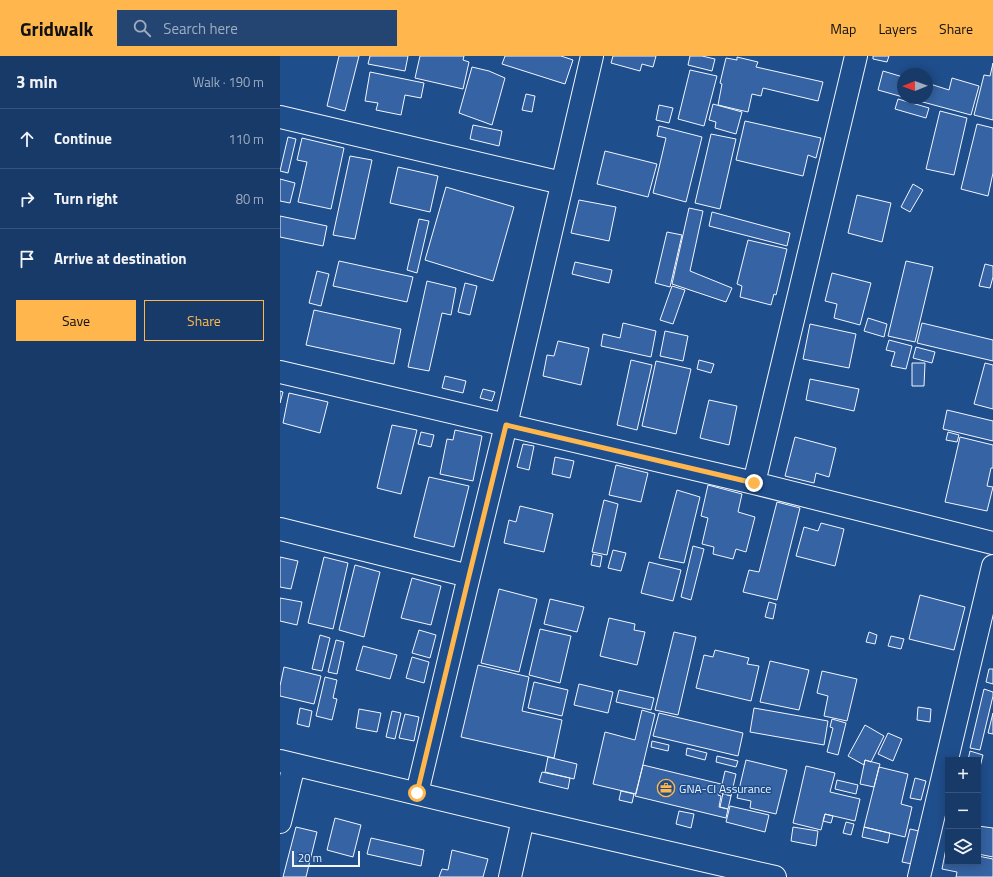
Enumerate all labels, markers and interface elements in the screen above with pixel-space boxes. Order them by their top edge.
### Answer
search box [117,10,397,46]
text: Gridwalk [20,14,93,43]
icon: search [131,17,153,39]
text: Search here [163,17,238,40]
text: Map [830,18,856,39]
text: Layers [878,18,917,39]
text: Share [939,18,973,39]
north arrow [897,68,933,104]
text: 3 min [16,69,57,95]
text: Walk · 190 m [193,72,264,92]
text: Continue [54,127,112,150]
icon: ahead [16,128,38,150]
text: 110 m [228,129,264,149]
text: Turn right [54,187,118,210]
icon: right [16,188,38,210]
text: 80 m [236,189,264,209]
text: Arrive at destination [54,247,187,270]
icon: arrive [16,248,38,270]
button: Save [16,300,136,341]
button: Share [144,300,264,341]
route end [745,474,763,492]
map controls [945,757,981,865]
button: + [945,757,981,793]
office icon: GNA-CI Assurance [656,778,676,798]
place label: GNA-CI Assurance [679,779,771,798]
route start [408,784,426,802]
button: − [945,793,981,829]
button: layers [945,829,981,865]
scale bar [292,849,360,868]
text: 20 m [298,850,322,866]

